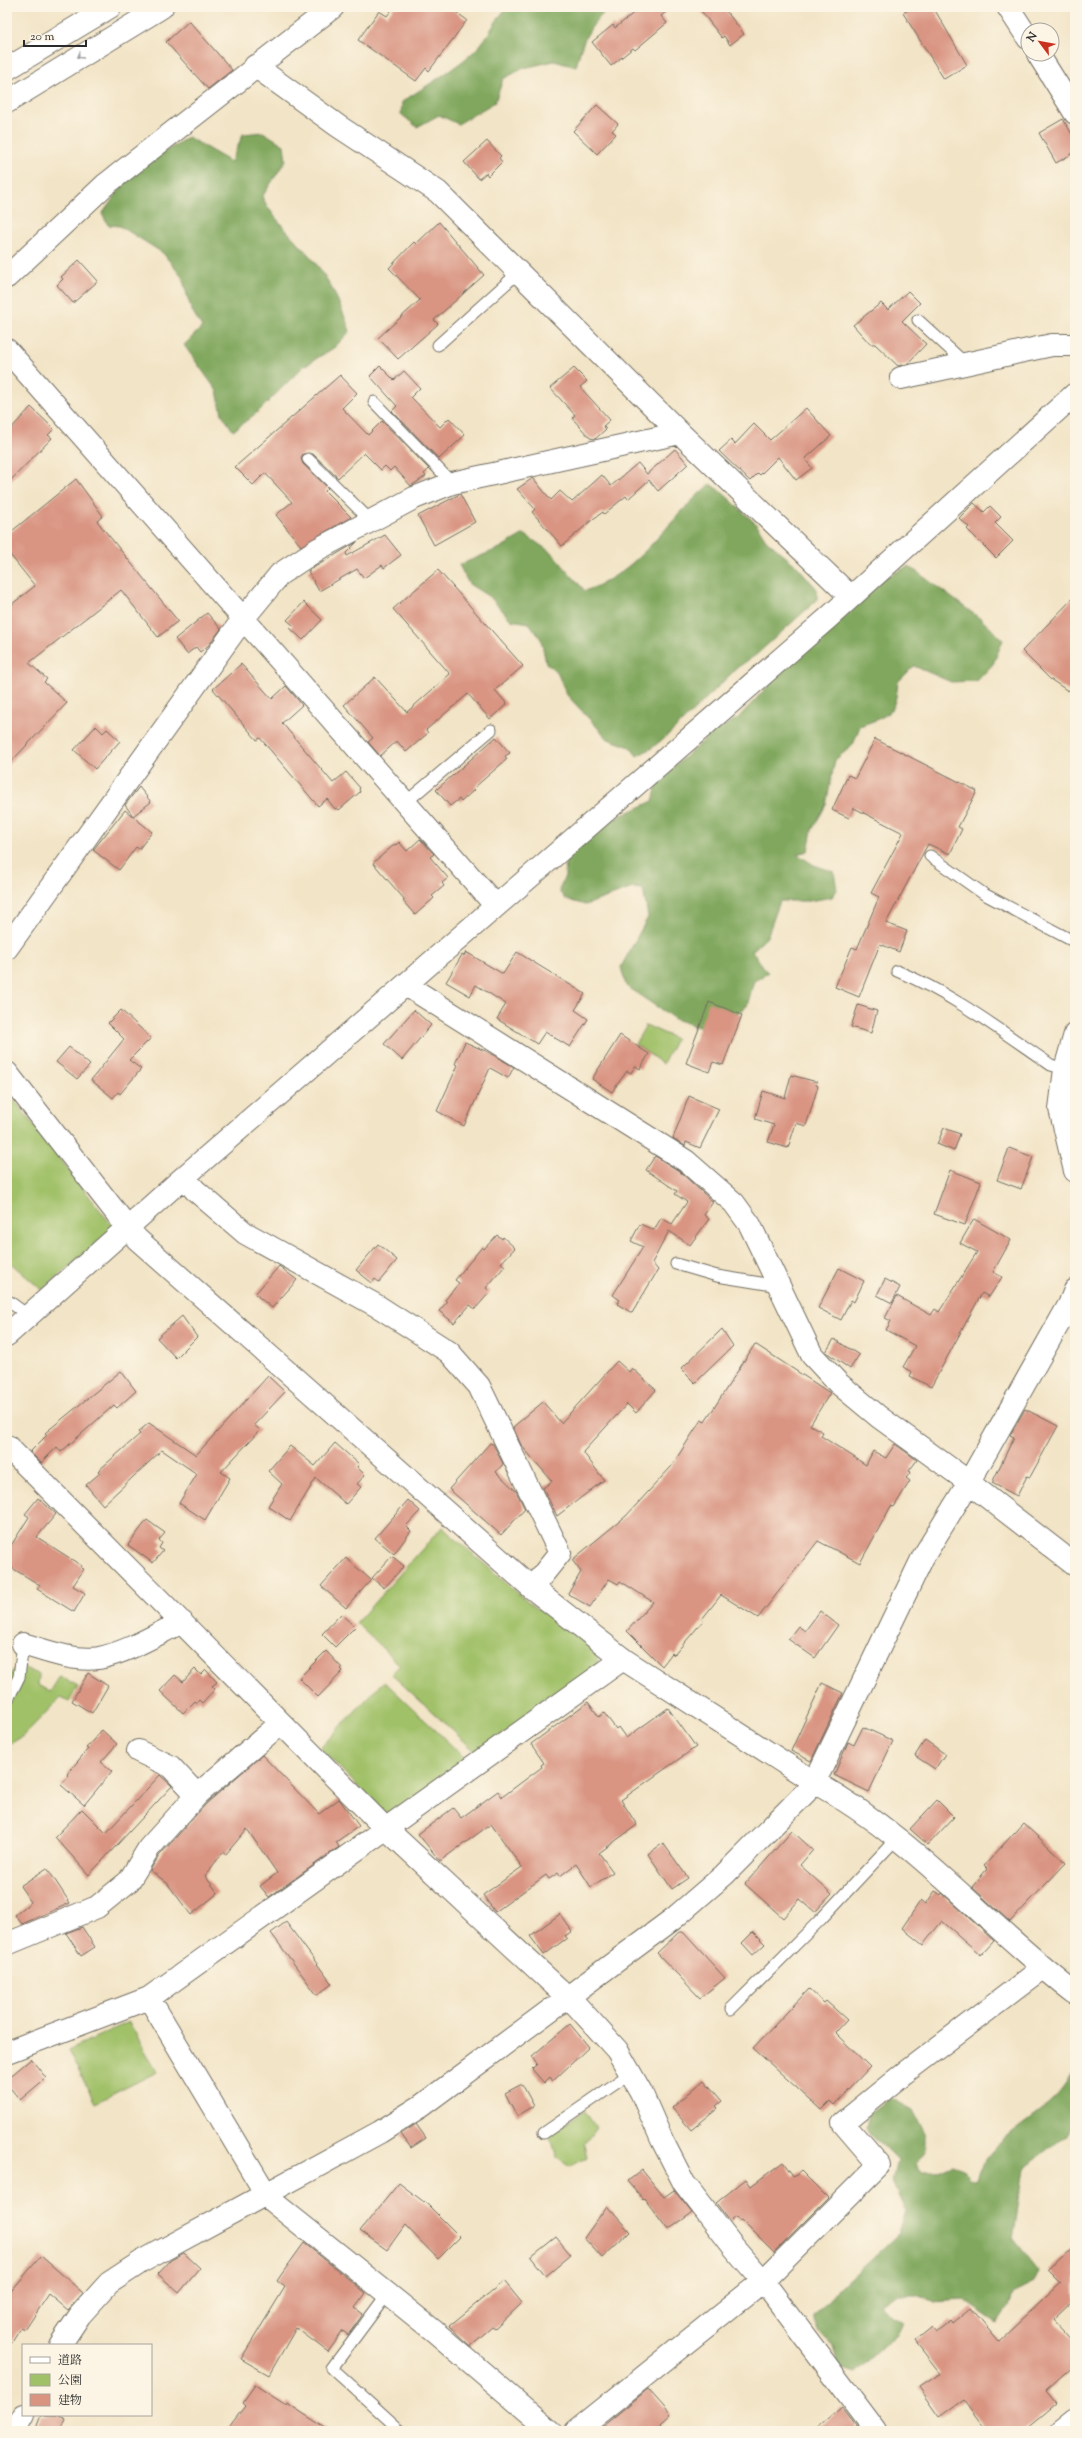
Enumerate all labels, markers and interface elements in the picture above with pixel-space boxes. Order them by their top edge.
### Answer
scale bar [24,22,86,48]
north arrow [1020,22,1060,62]
text: 20 m [30,28,55,46]
text: N [1023,29,1042,46]
one-way arrow [77,52,84,59]
legend [22,2344,152,2416]
text: 道路 [58,2352,82,2370]
text: 公園 [58,2372,82,2390]
text: 建物 [58,2392,82,2410]

